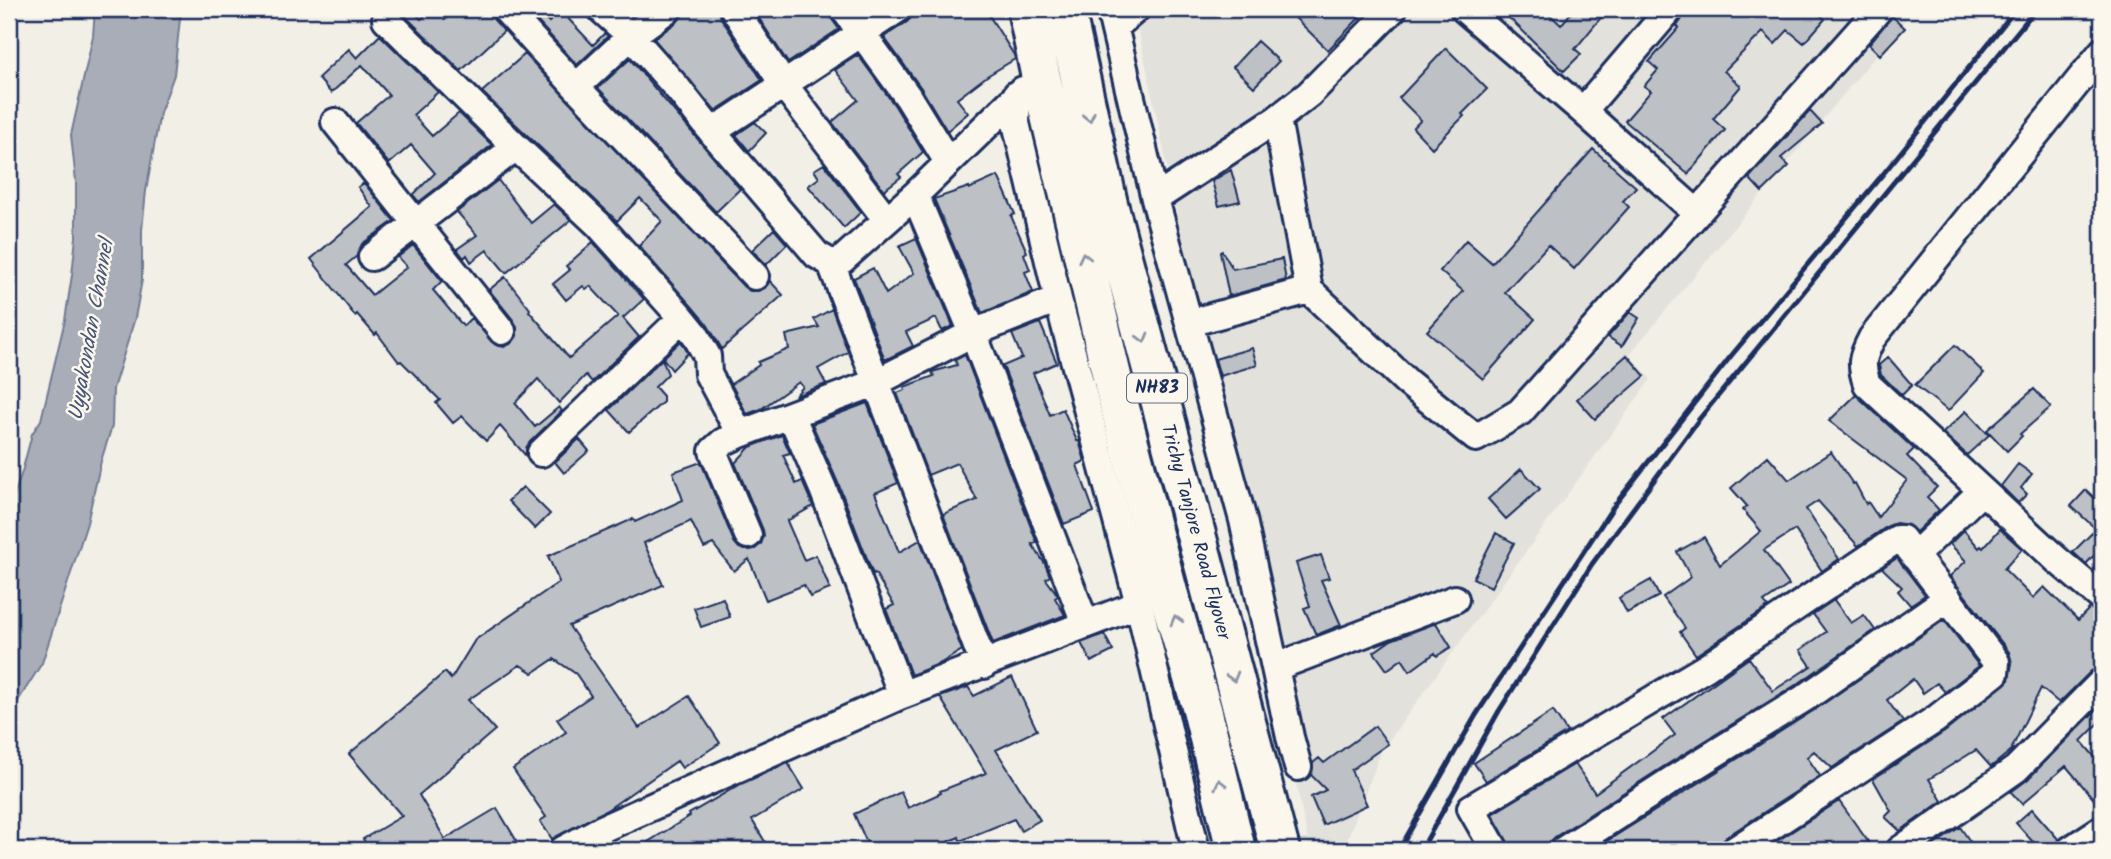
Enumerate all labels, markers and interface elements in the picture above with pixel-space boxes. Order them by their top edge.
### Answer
one-way arrow [1080,111,1095,123]
water label: Uyyakondan Channel [60,233,125,423]
one-way arrow [1078,252,1092,264]
one-way arrow [1135,332,1150,344]
road number: NH83 [1127,374,1187,402]
street label: Trichy Tanjore Road Flyover [1152,421,1239,645]
one-way arrow [1169,615,1184,627]
one-way arrow [1225,670,1240,682]
one-way arrow [1214,778,1228,790]

